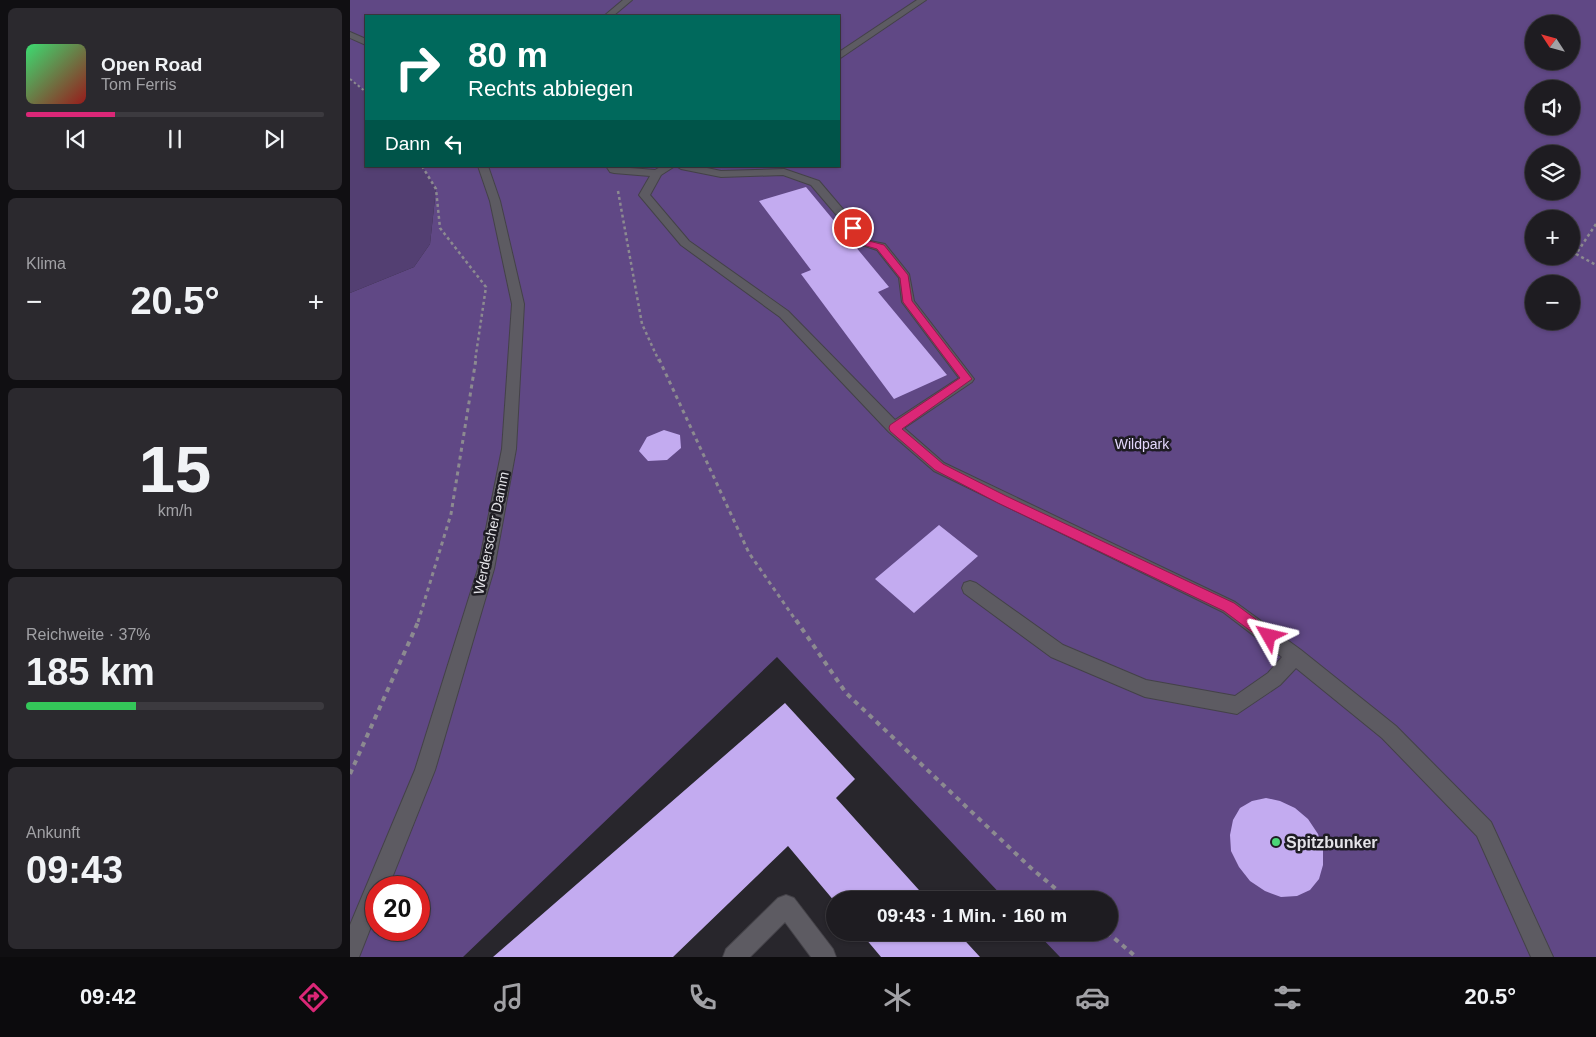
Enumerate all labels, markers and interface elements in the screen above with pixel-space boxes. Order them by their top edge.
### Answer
north arrow [1525,15,1580,70]
map controls [1525,15,1580,330]
icon: right [385,35,450,100]
text: 80 m [468,35,548,74]
text: Open Road [101,54,202,75]
text: Tom Ferris [101,76,177,93]
text: Rechts abbiegen [468,76,633,101]
button: sound [1525,80,1580,135]
icon: previous [62,125,90,153]
icon: pause [161,125,189,153]
icon: next [260,125,288,153]
icon: left [440,130,468,158]
text: Dann [385,133,430,154]
button: layers [1525,145,1580,200]
pin [832,207,874,249]
button: + [1525,210,1580,265]
icon: arrive [839,214,867,242]
text: Klima [26,255,66,272]
button: − [1525,275,1580,330]
text: 20.5° [130,280,220,322]
text: − [26,286,42,317]
text: + [308,286,324,317]
text: 15 [139,433,211,506]
park label: Wildpark [1115,436,1170,452]
street label: Werderscher Damm [470,470,512,596]
text: km/h [158,502,192,519]
position arrow [1242,609,1294,661]
text: Reichweite · 37% [26,626,151,643]
text: 185 km [26,651,155,693]
text: Ankunft [26,824,80,841]
place label: Spitzbunker [1286,834,1378,851]
marker: Spitzbunker [1270,836,1282,848]
text: 09:43 [26,849,123,891]
speed limit sign: 20 [365,876,430,941]
text: 09:43 · 1 Min. · 160 m [877,905,1067,926]
icon: directions [296,980,331,1015]
icon: music [491,980,526,1015]
icon: phone [685,980,720,1015]
icon: climate [880,980,915,1015]
icon: car [1075,980,1110,1015]
icon: filters [1270,980,1305,1015]
text: 09:42 [80,984,136,1009]
text: 20.5° [1464,984,1516,1009]

